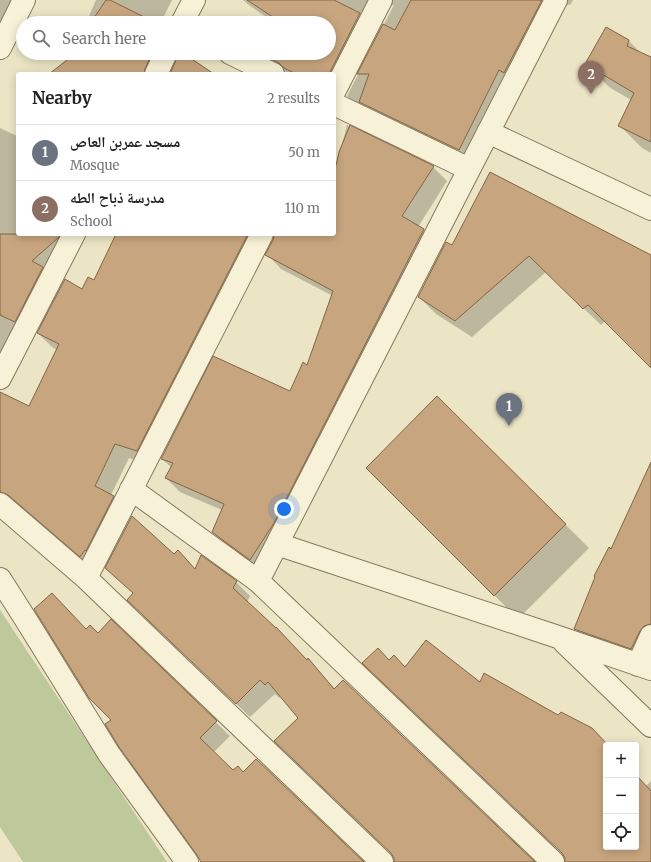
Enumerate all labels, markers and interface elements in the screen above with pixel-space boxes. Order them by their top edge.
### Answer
search box [16,16,336,60]
icon: search [30,27,52,49]
text: Search here [62,29,146,48]
pin: 2 [578,61,604,94]
text: Nearby [32,87,92,109]
text: 2 results [267,90,320,107]
text: مسجد عمربن العاص [70,132,180,151]
text: 1 [42,144,48,161]
text: 50 m [288,144,320,161]
text: Mosque [70,157,119,174]
text: مدرسة ذباح الطه [70,188,165,207]
text: 2 [41,200,49,217]
text: 110 m [285,200,320,217]
text: School [70,213,112,230]
pin: 1 [496,393,522,426]
your location [274,499,294,519]
map controls [603,742,639,850]
button: + [603,742,639,778]
button: − [603,778,639,814]
button: locate [603,814,639,850]

